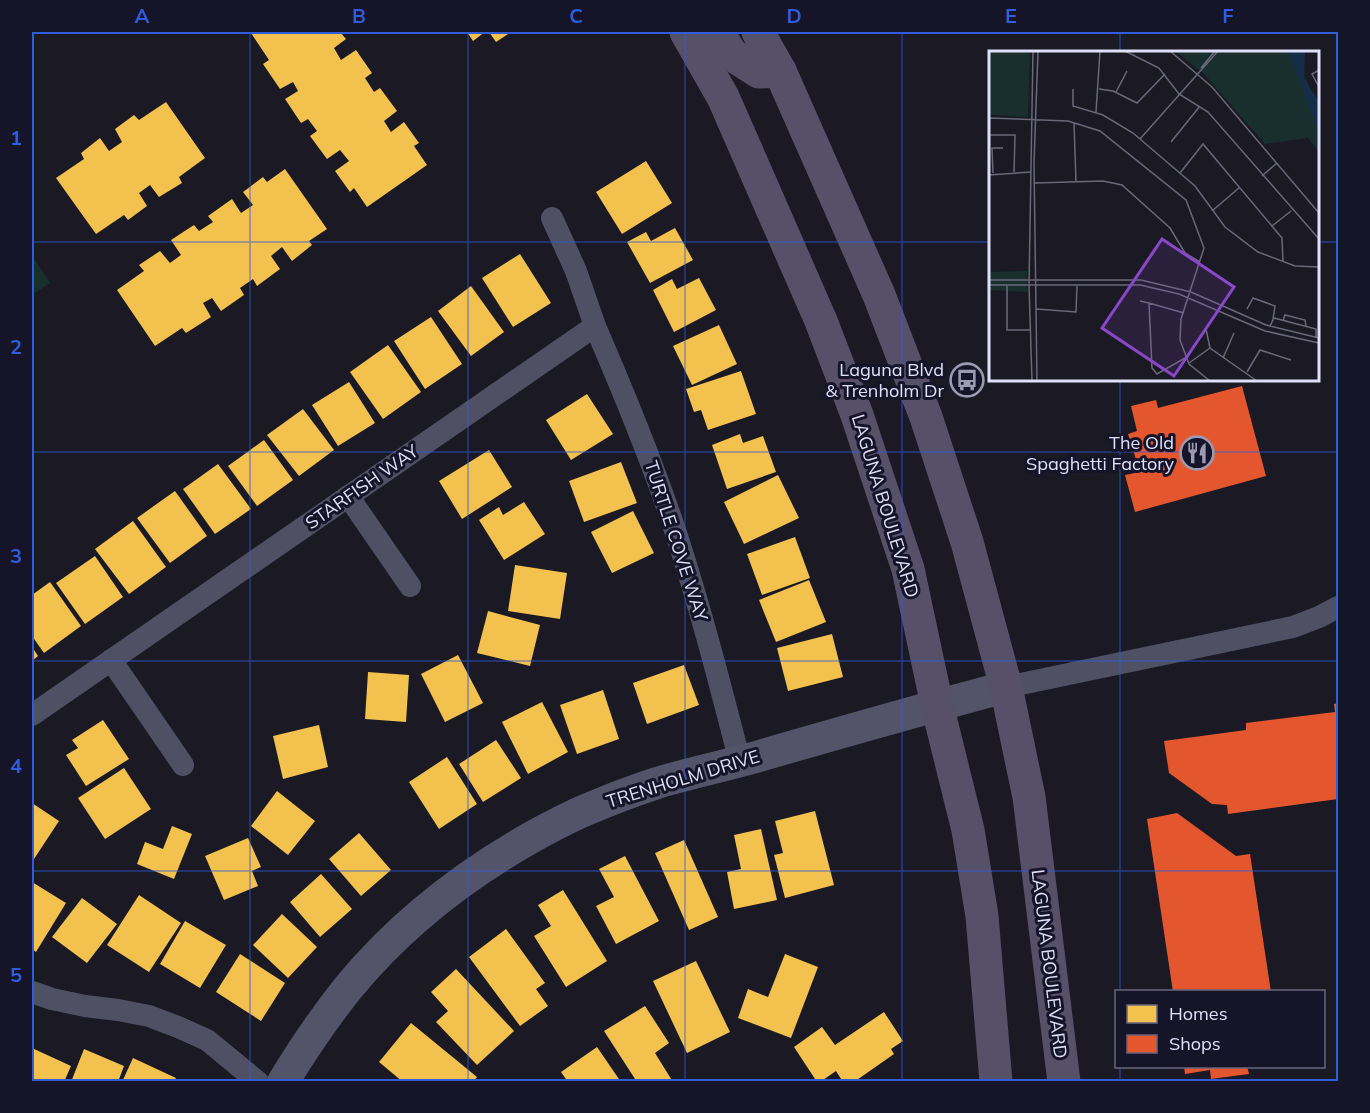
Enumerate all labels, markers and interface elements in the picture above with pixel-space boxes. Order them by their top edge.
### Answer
text: A [135,3,150,28]
text: B [352,3,366,28]
text: C [569,3,583,28]
text: D [786,3,802,28]
text: E [1005,3,1017,28]
text: F [1222,3,1234,28]
inset map [989,51,1319,381]
text: 1 [10,125,22,150]
text: 2 [10,334,22,359]
place label: Laguna Blvd & Trenholm Dr [825,358,944,402]
bus stop icon: Laguna Blvd & Trenholm Dr [949,362,985,398]
street label: LAGUNA BOULEVARD [847,411,924,600]
place label: The Old Spaghetti Factory [1026,431,1174,475]
restaurant icon: The Old Spaghetti Factory [1179,435,1215,471]
street label: STARFISH WAY [301,439,424,534]
street label: TURTLE COVE WAY [640,458,714,625]
text: 3 [10,543,22,568]
street label: TRENHOLM DRIVE [604,744,762,813]
text: 4 [10,753,22,778]
street label: LAGUNA BOULEVARD [1026,868,1073,1060]
text: 5 [10,962,22,987]
legend [1115,990,1325,1068]
text: Homes [1169,1002,1228,1025]
text: Shops [1169,1032,1221,1055]

